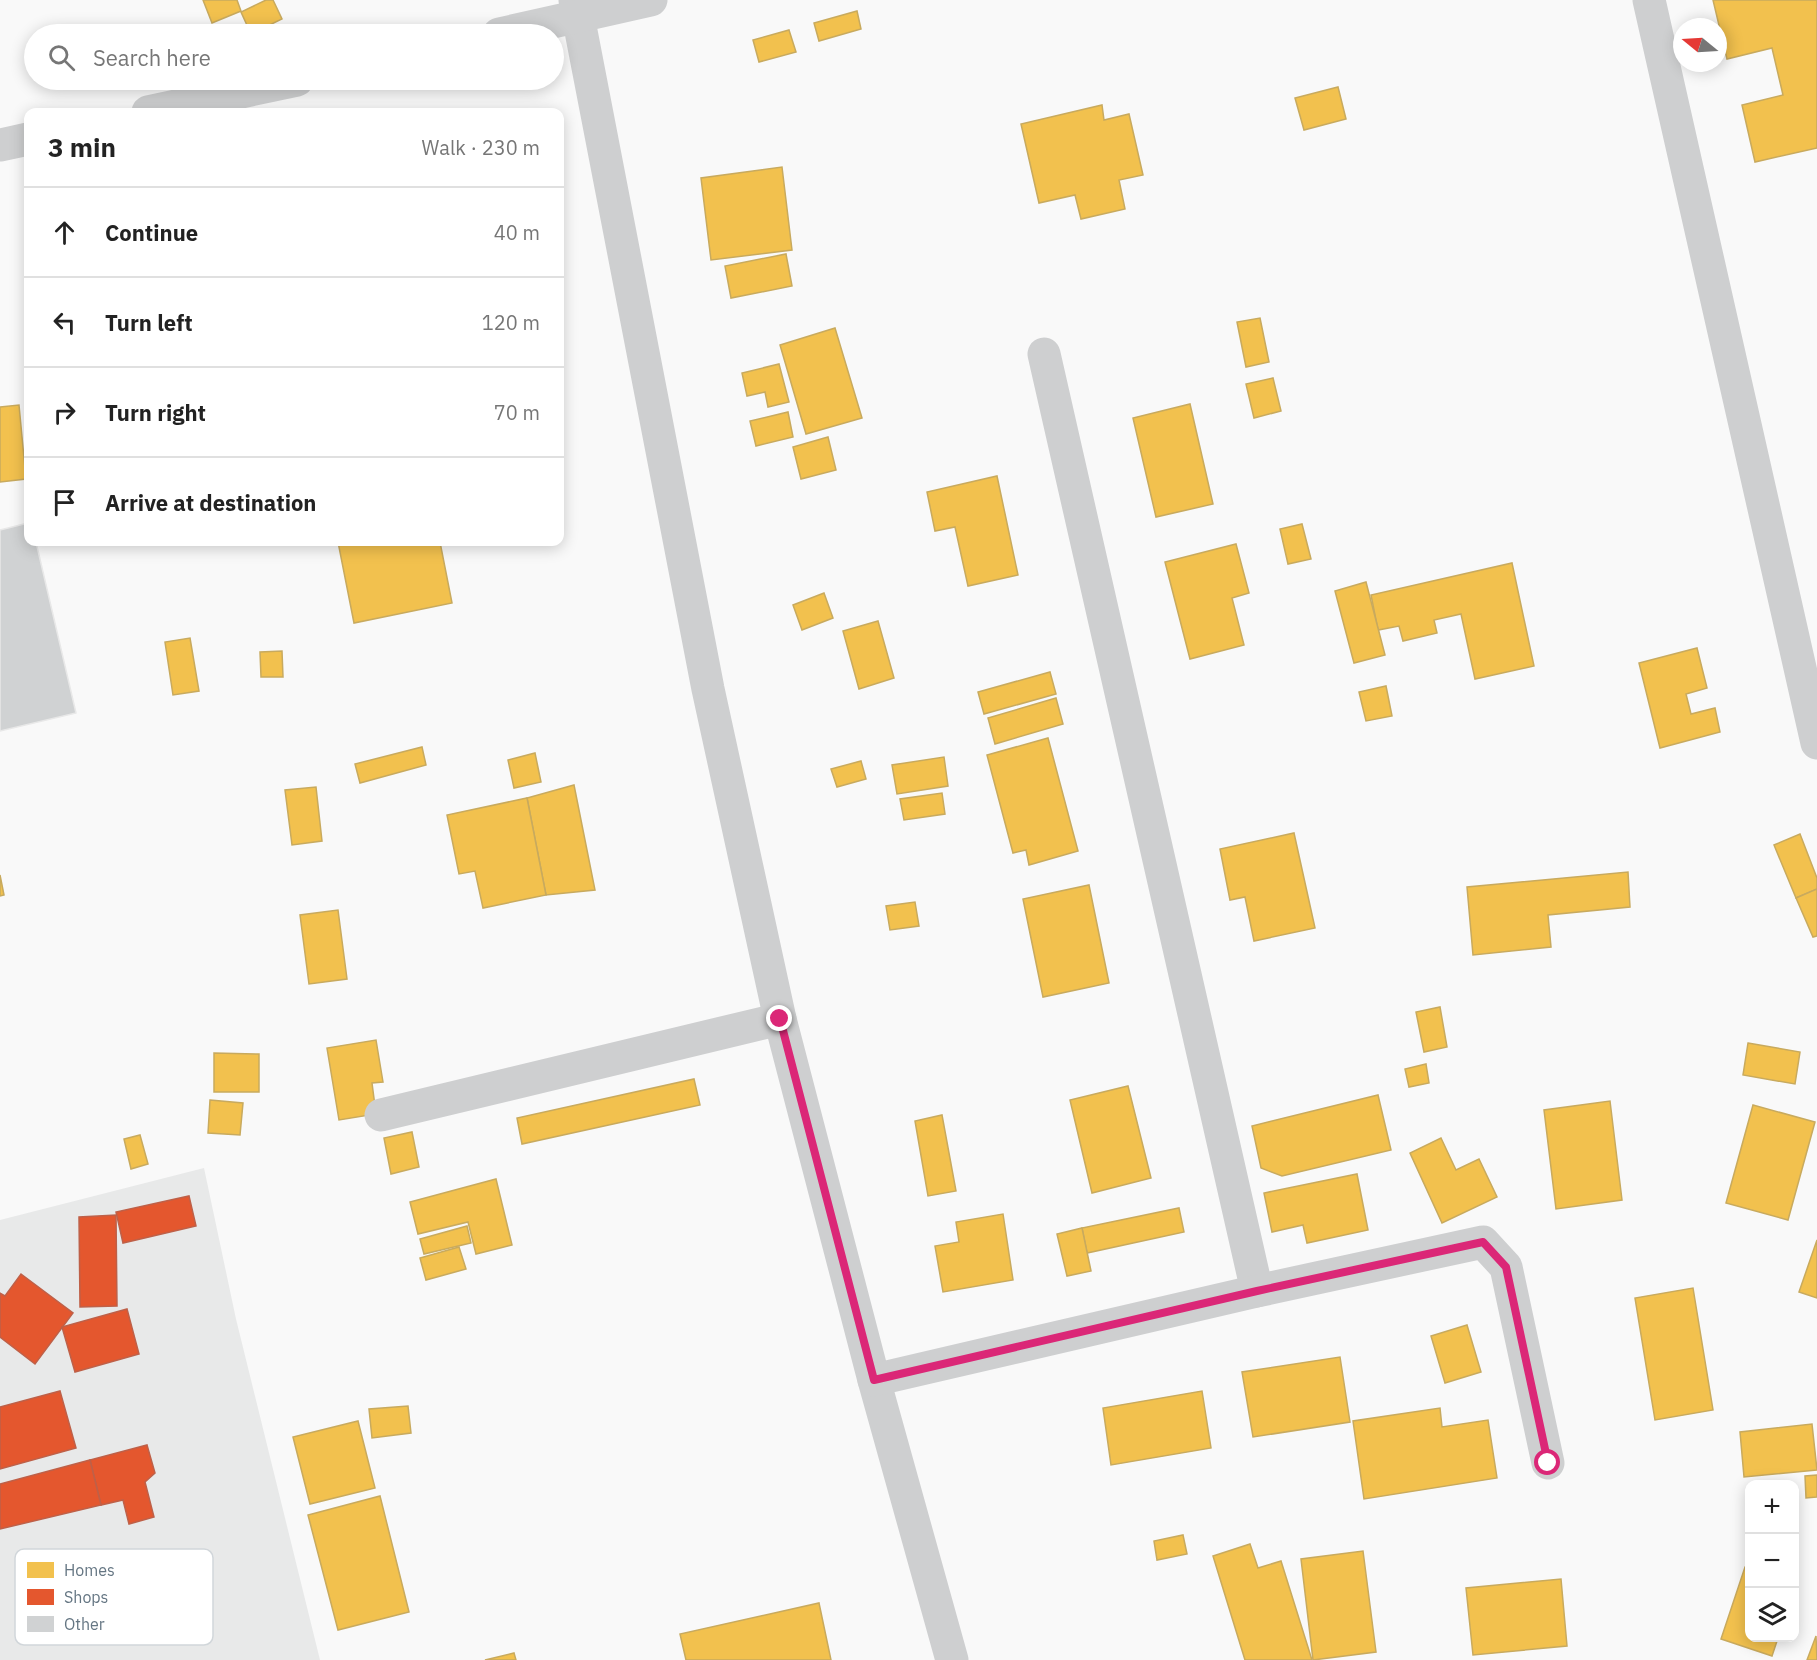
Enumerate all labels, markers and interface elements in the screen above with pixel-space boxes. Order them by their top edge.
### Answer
north arrow [1673,18,1727,72]
search box [24,24,564,90]
icon: search [45,41,78,74]
text: Search here [93,43,211,72]
text: 3 min [48,130,116,164]
text: Walk · 230 m [422,134,540,161]
icon: ahead [48,216,81,249]
text: Continue [105,218,198,247]
text: 40 m [494,219,540,246]
icon: left [48,306,81,339]
text: Turn left [105,308,193,337]
text: 120 m [482,309,540,336]
icon: right [48,396,81,429]
text: Turn right [105,398,206,427]
text: 70 m [494,399,540,426]
icon: arrive [48,486,81,519]
text: Arrive at destination [105,488,316,517]
route end [766,1005,792,1031]
route start [1534,1449,1560,1475]
map controls [1745,1480,1799,1642]
button: + [1745,1480,1799,1534]
button: − [1745,1534,1799,1588]
legend [15,1549,213,1645]
text: Homes [64,1560,115,1580]
text: Shops [64,1587,108,1607]
button: layers [1745,1588,1799,1642]
text: Other [64,1614,105,1634]

